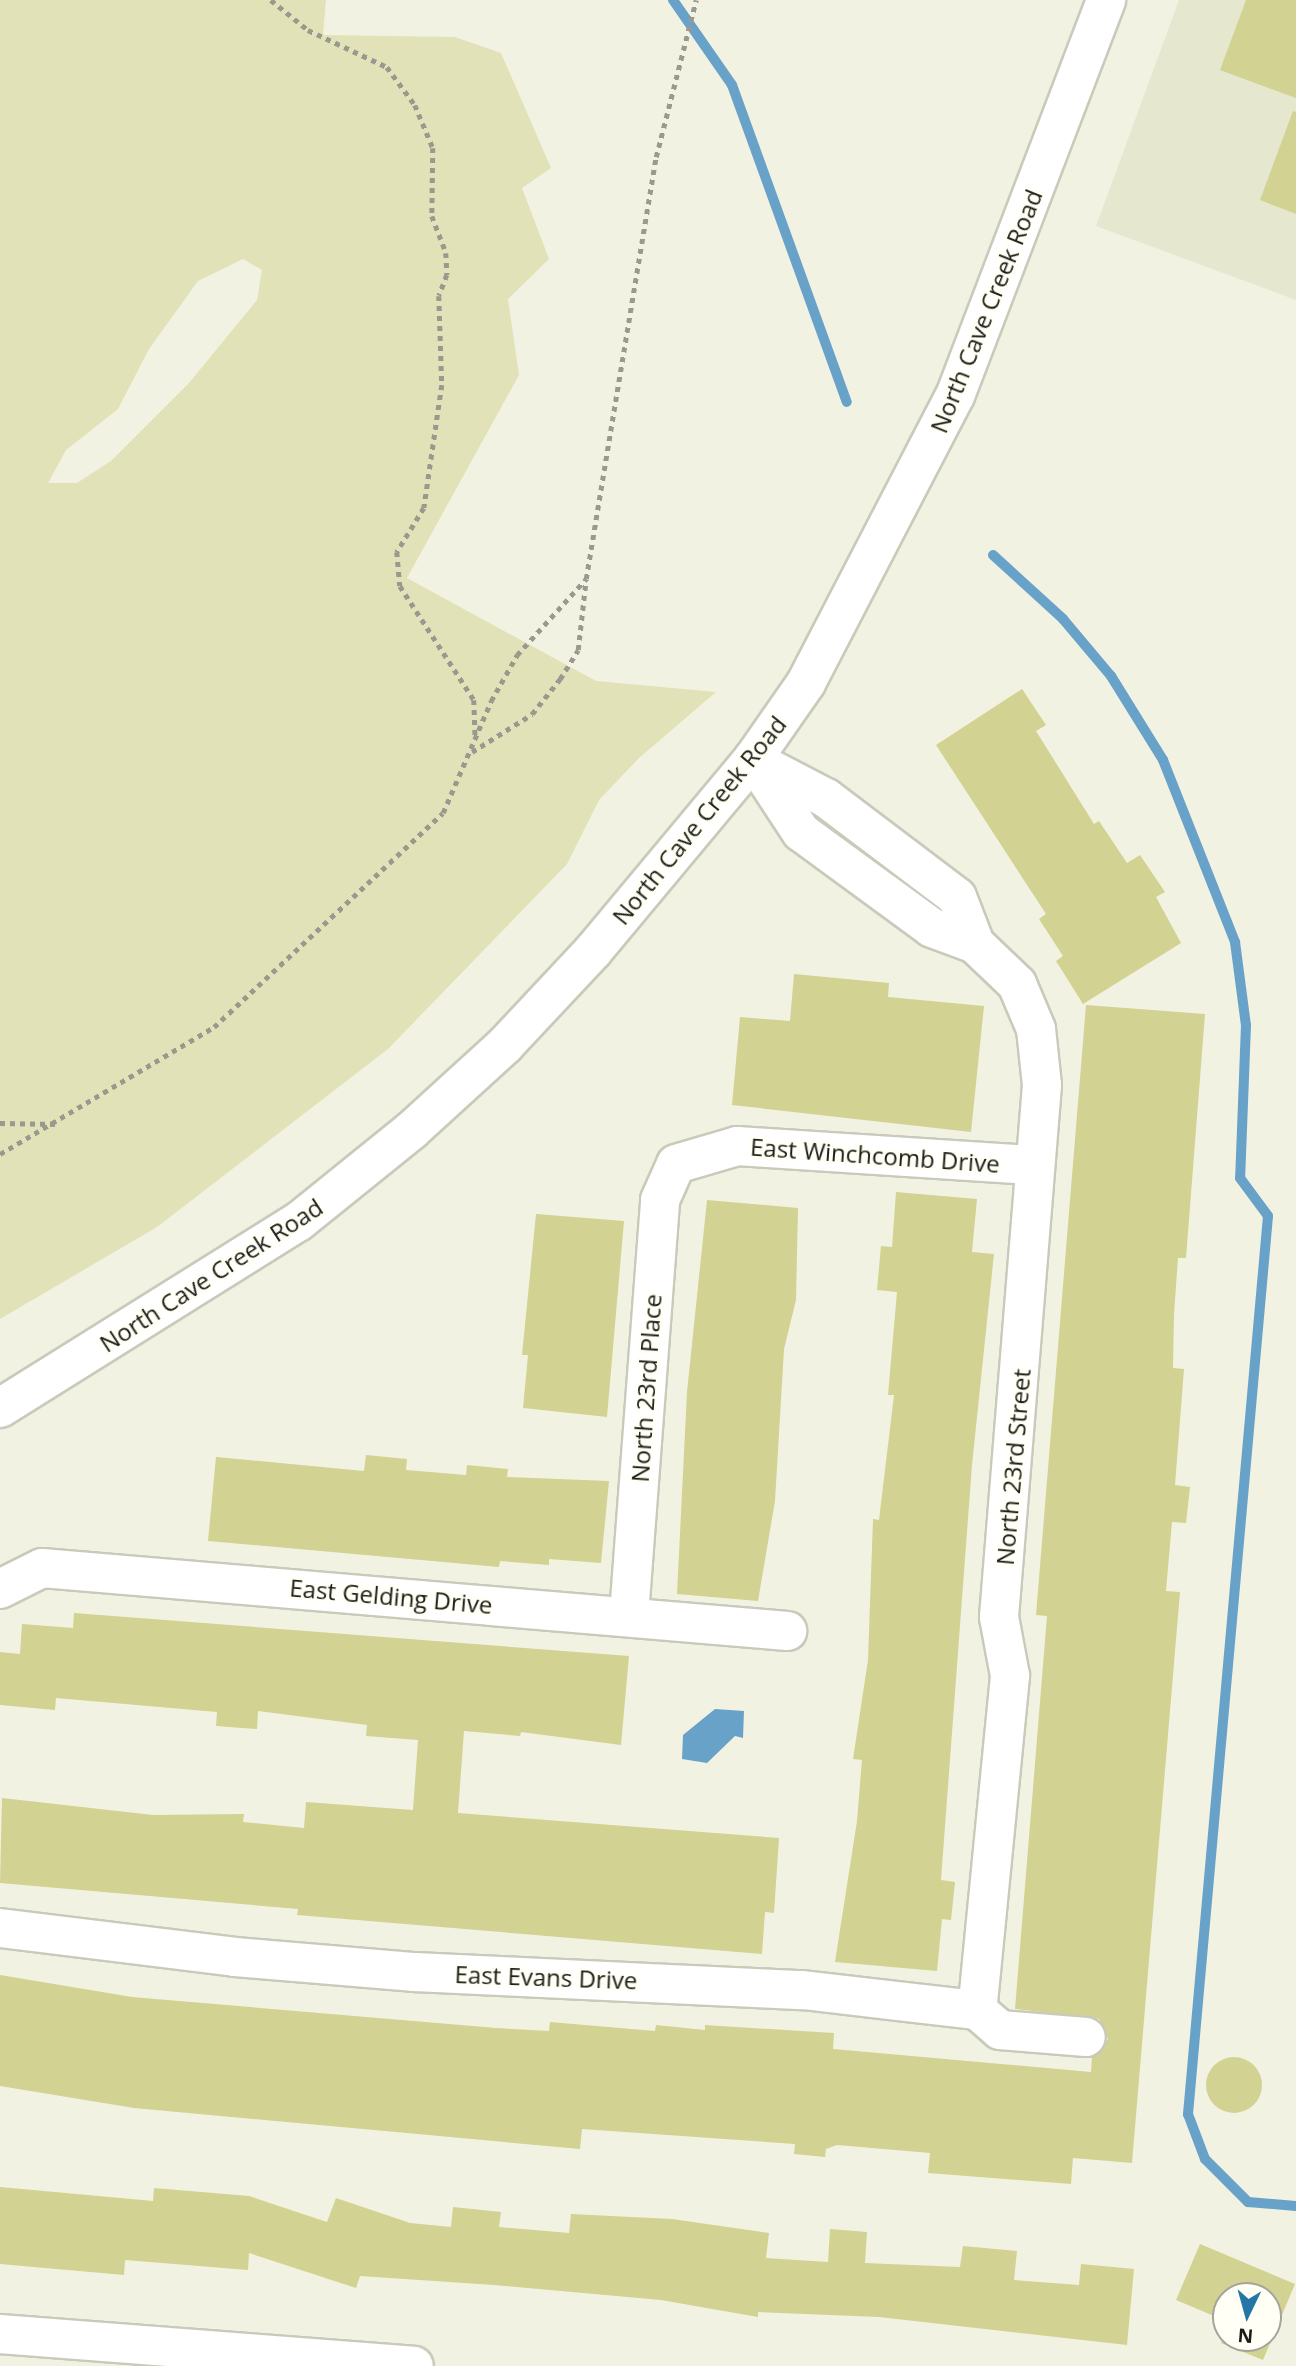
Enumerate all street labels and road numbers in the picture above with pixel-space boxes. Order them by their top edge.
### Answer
street label: North Cave Creek Road [924,185,1048,437]
street label: North Cave Creek Road [606,710,792,930]
street label: East Winchcomb Drive [749,1132,1001,1178]
street label: North Cave Creek Road [94,1192,328,1358]
street label: North 23rd Place [625,1293,667,1483]
street label: North 23rd Street [990,1368,1036,1566]
street label: East Gelding Drive [288,1573,494,1619]
street label: East Evans Drive [454,1959,638,1995]

